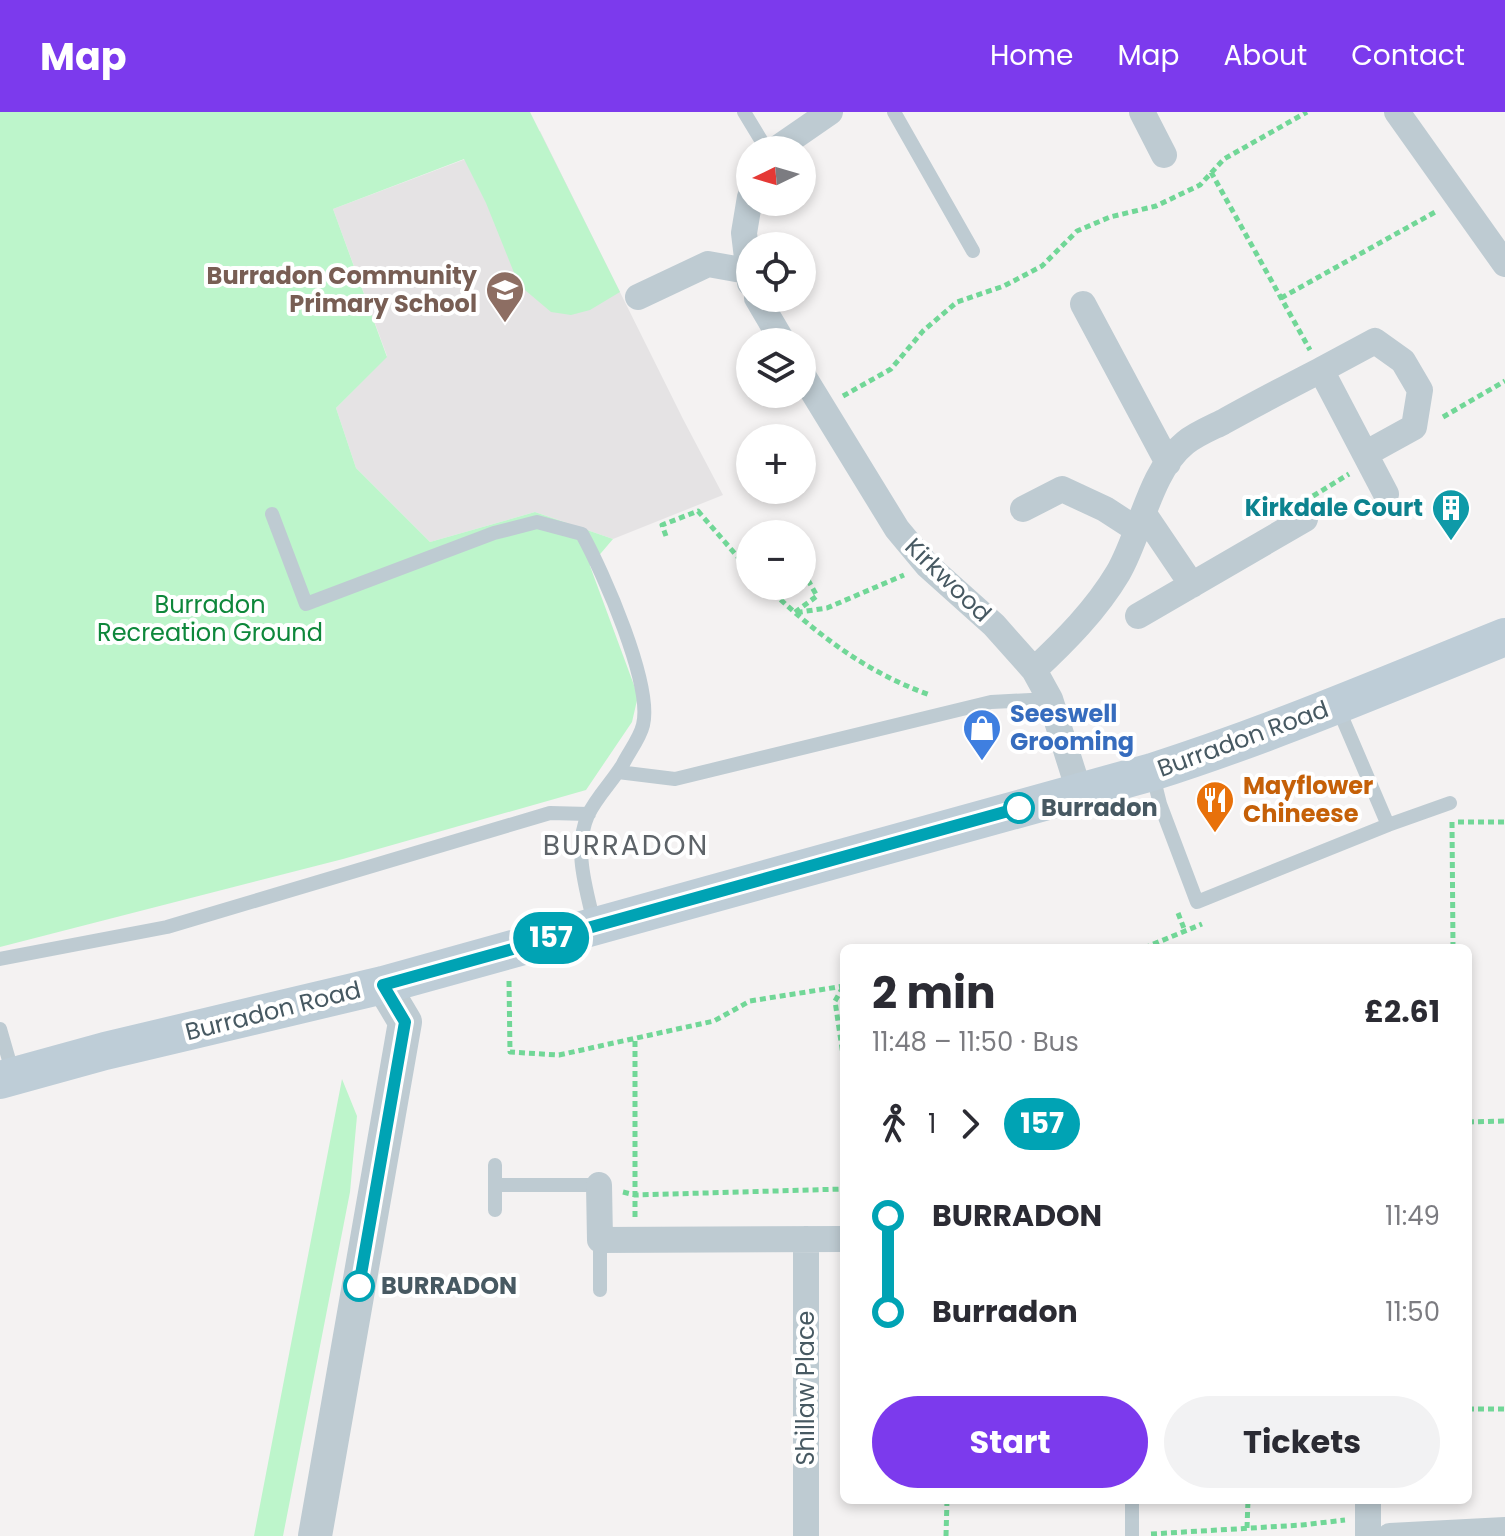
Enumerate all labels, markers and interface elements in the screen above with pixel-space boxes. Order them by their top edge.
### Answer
text: Map [40,30,127,83]
text: Home [990,36,1073,75]
text: Map [1117,36,1179,75]
text: About [1223,36,1307,75]
text: Contact [1351,36,1465,75]
north arrow [736,136,816,216]
map controls [736,136,816,600]
button: locate [736,232,816,312]
place label: Burradon Community Primary School [207,259,478,320]
school or university icon: Burradon Community Primary School [484,269,526,324]
button: layers [736,328,816,408]
button: + [736,424,816,504]
building icon: Kirkdale Court [1430,487,1472,542]
place label: Kirkdale Court [1245,491,1423,524]
button: − [736,520,816,600]
street label: Kirkwood [898,530,999,629]
park label: Burradon Recreation Ground [97,588,323,649]
street label: Burradon Road [1153,692,1333,785]
place label: Seeswell Grooming [1010,697,1134,758]
shop icon: Seeswell Grooming [961,707,1003,762]
place label: Mayflower Chineese [1243,769,1373,830]
restaurant icon: Mayflower Chineese [1194,779,1236,834]
place label: Burradon [1041,791,1158,824]
marker: Burradon [1004,793,1034,823]
district label: BURRADON [543,826,709,865]
line badge: 157 [505,912,597,964]
text: 157 [529,918,573,957]
text: 2 min [872,962,996,1023]
street label: Burradon Road [182,973,364,1048]
text: £2.61 [1364,990,1440,1033]
text: 11:48 – 11:50 · Bus [872,1024,1079,1060]
icon: walk [872,1102,916,1146]
icon: forward [948,1102,992,1146]
text: 157 [1020,1104,1064,1143]
text: 1 [928,1106,936,1142]
text: BURRADON [932,1194,1102,1237]
text: 11:49 [1385,1198,1440,1234]
place label: BURRADON [381,1269,517,1302]
marker: BURRADON [344,1271,374,1301]
text: Burradon [932,1290,1078,1333]
text: 11:50 [1385,1294,1440,1330]
street label: Shillaw Place [789,1311,822,1465]
button: Start [872,1396,1148,1488]
button: Tickets [1164,1396,1440,1488]

